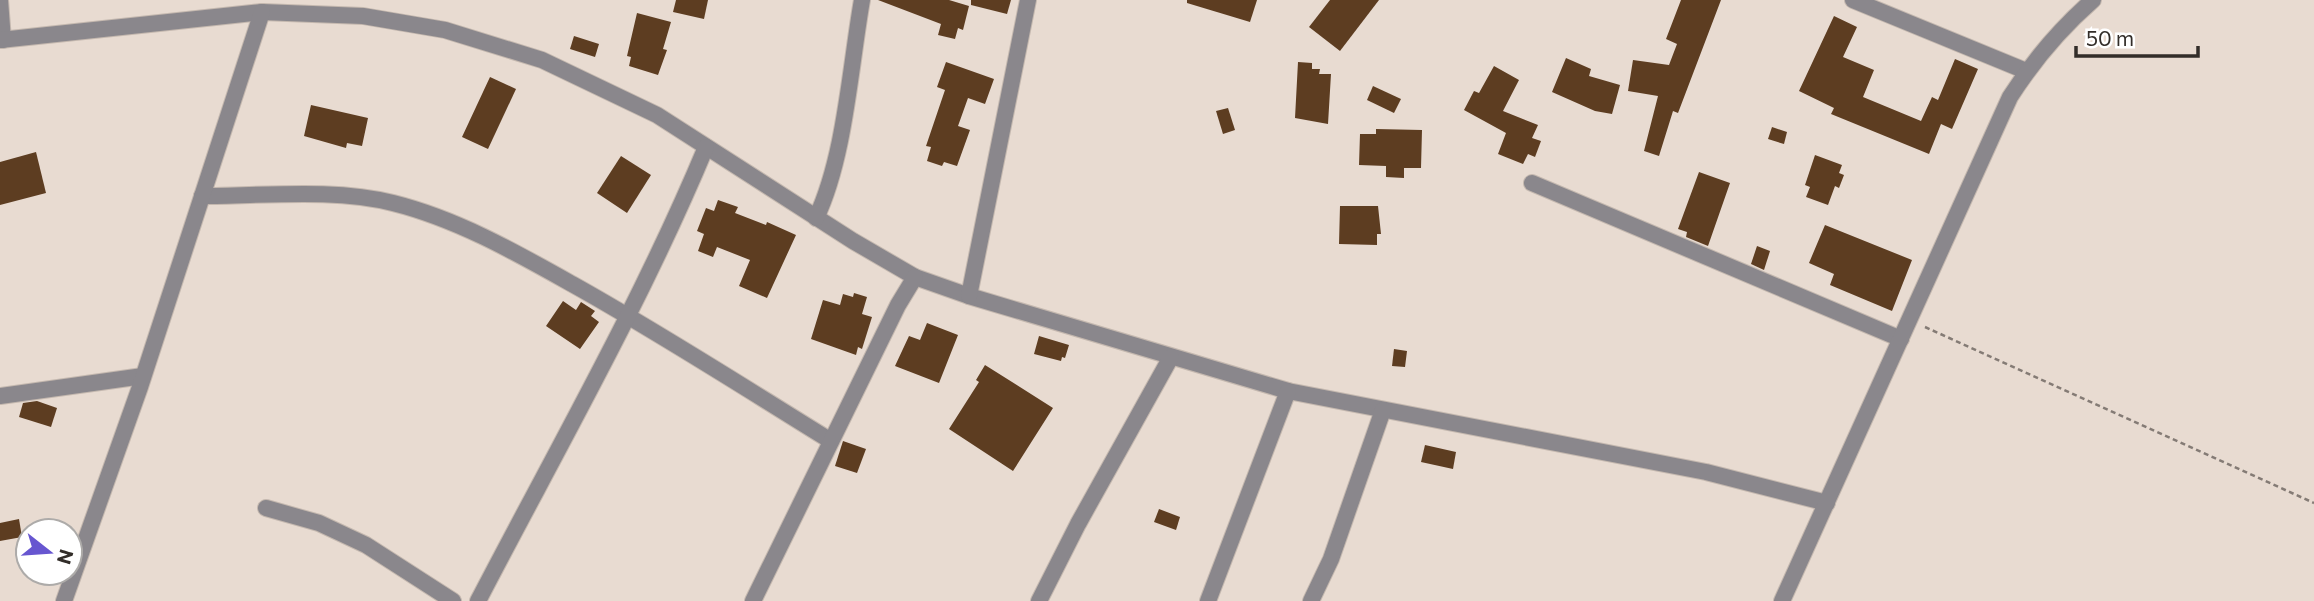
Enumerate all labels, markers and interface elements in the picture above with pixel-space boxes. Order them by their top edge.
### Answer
scale bar [2076,14,2198,58]
text: 50 m [2086,25,2134,50]
north arrow [14,517,84,587]
text: N [53,547,79,567]

